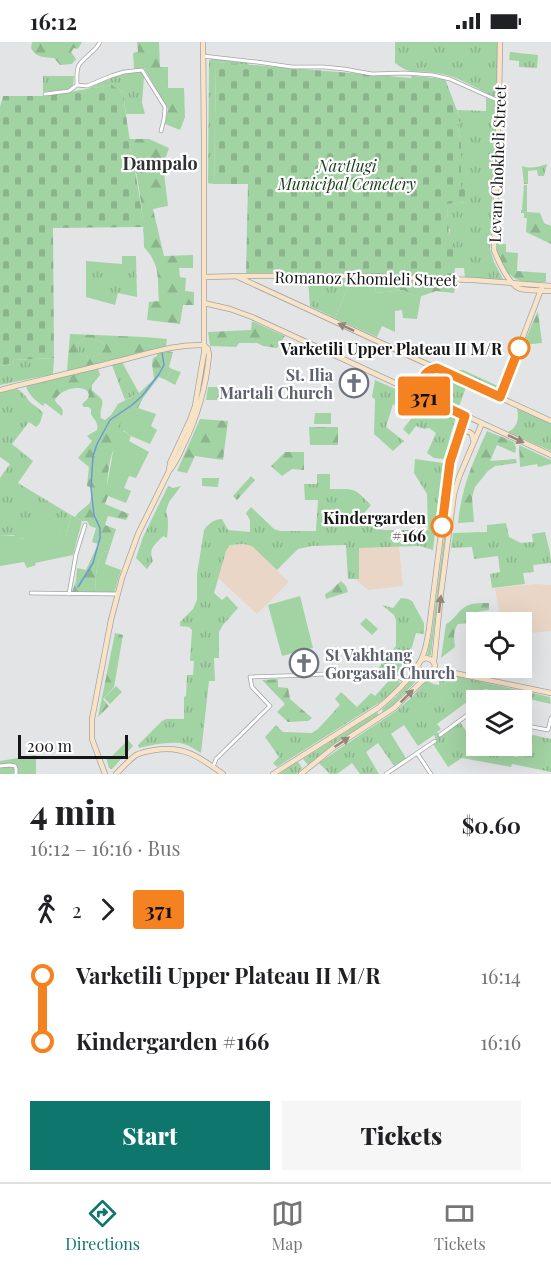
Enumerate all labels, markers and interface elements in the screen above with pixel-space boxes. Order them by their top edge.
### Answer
text: 16:12 [30,6,77,36]
street label: Levan Chokheli Street [484,84,510,243]
district label: Dampalo [122,151,198,175]
park label: Navtlugi Municipal Cemetery [277,155,416,194]
street label: Romanoz Khomleli Street [274,266,458,290]
one-way arrow [337,322,354,331]
marker: Varketili Upper Plateau II M/R [508,337,530,359]
place label: Varketili Upper Plateau II M/R [280,338,503,359]
place label: St. Ilia Martali Church [219,364,334,403]
church icon: St. Ilia Martali Church [338,367,370,399]
line badge: 371 [390,376,458,416]
text: 371 [410,382,438,410]
one-way arrow [508,434,526,444]
place label: Kindergarden #166 [323,507,426,546]
marker: Kindergarden #166 [431,515,453,537]
one-way arrow [435,594,445,613]
map controls [466,612,532,756]
button: locate [466,612,532,678]
place label: St Vakhtang Gorgasali Church [325,644,456,683]
church icon: St Vakhtang Gorgasali Church [288,647,320,679]
one-way arrow [400,689,414,703]
button: layers [466,690,532,756]
scale bar [18,732,128,760]
text: 200 m [27,735,72,756]
one-way arrow [334,737,350,748]
text: 4 min [30,789,116,833]
text: $0.60 [462,810,521,840]
text: 16:12 – 16:16 · Bus [30,834,180,861]
icon: walk [30,893,63,926]
icon: forward [91,893,124,926]
text: 371 [145,895,172,923]
text: 2 [72,896,82,923]
text: Varketili Upper Plateau II M/R [76,960,380,990]
text: 16:14 [481,962,521,989]
text: Kindergarden #166 [76,1026,269,1056]
text: 16:16 [480,1028,521,1055]
button: Start [30,1101,270,1170]
button: Tickets [282,1101,521,1170]
tab: Directions [65,1197,140,1254]
tab: Map [271,1197,304,1254]
tab: Tickets [434,1197,486,1254]

